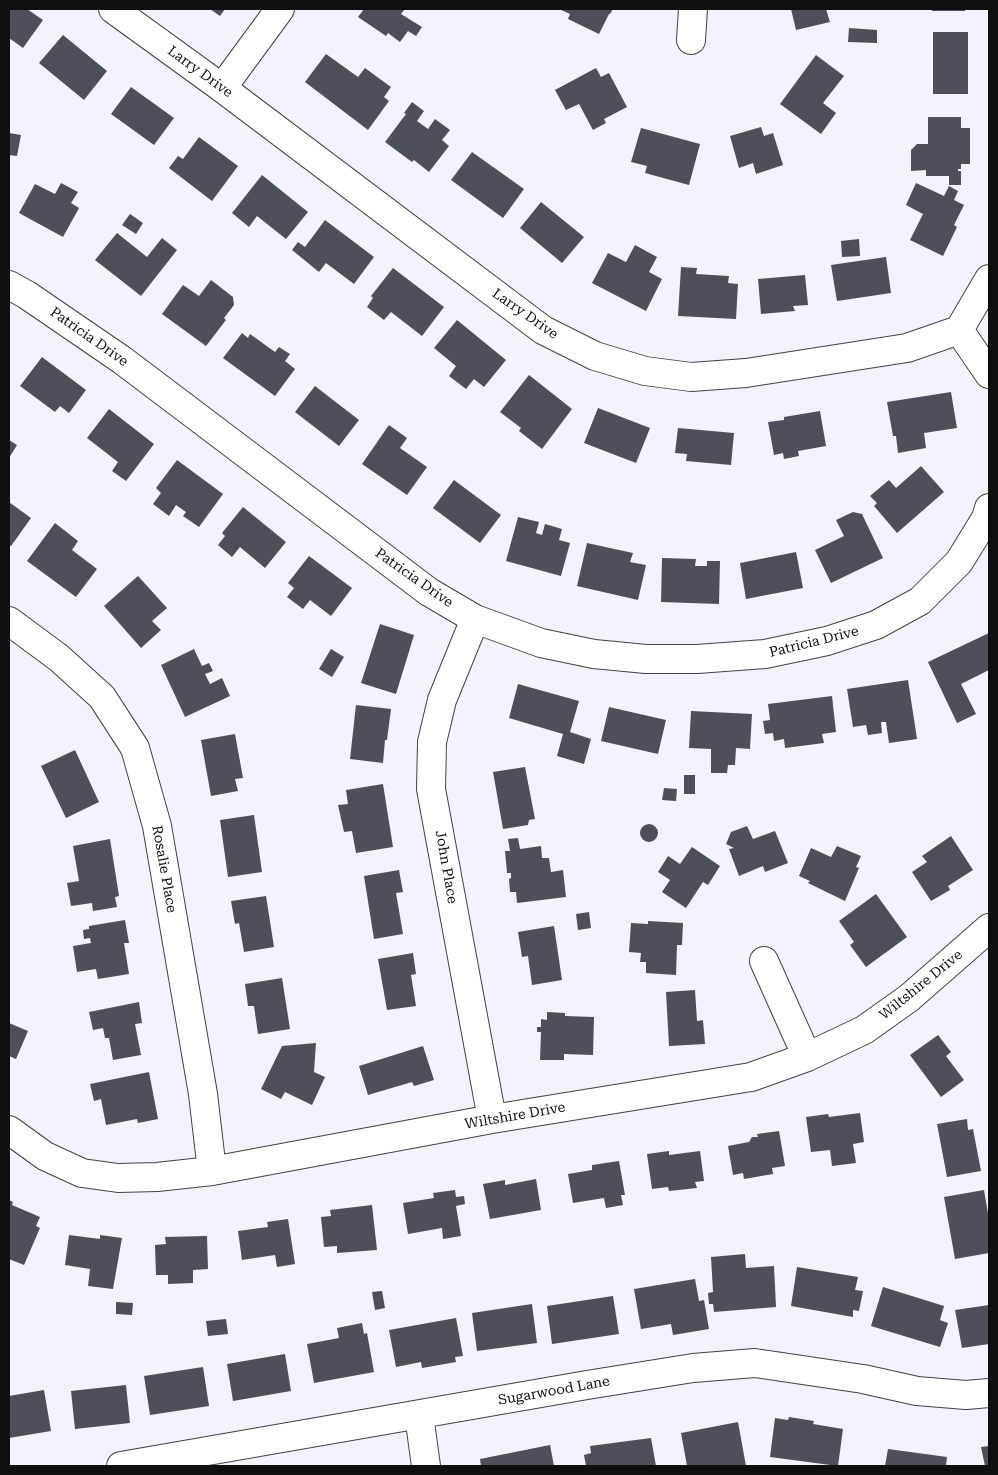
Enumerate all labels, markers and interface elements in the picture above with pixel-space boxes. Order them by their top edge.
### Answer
street label: Larry Drive [164,43,236,101]
street label: Larry Drive [489,285,561,343]
street label: Patricia Drive [47,304,131,370]
street label: Patricia Drive [372,545,456,611]
street label: Patricia Drive [768,623,860,661]
street label: Rosalie Place [148,824,180,914]
street label: John Place [431,829,461,905]
street label: Wiltshire Drive [876,946,966,1024]
street label: Wiltshire Drive [463,1099,567,1133]
street label: Sugarwood Lane [497,1373,611,1409]

